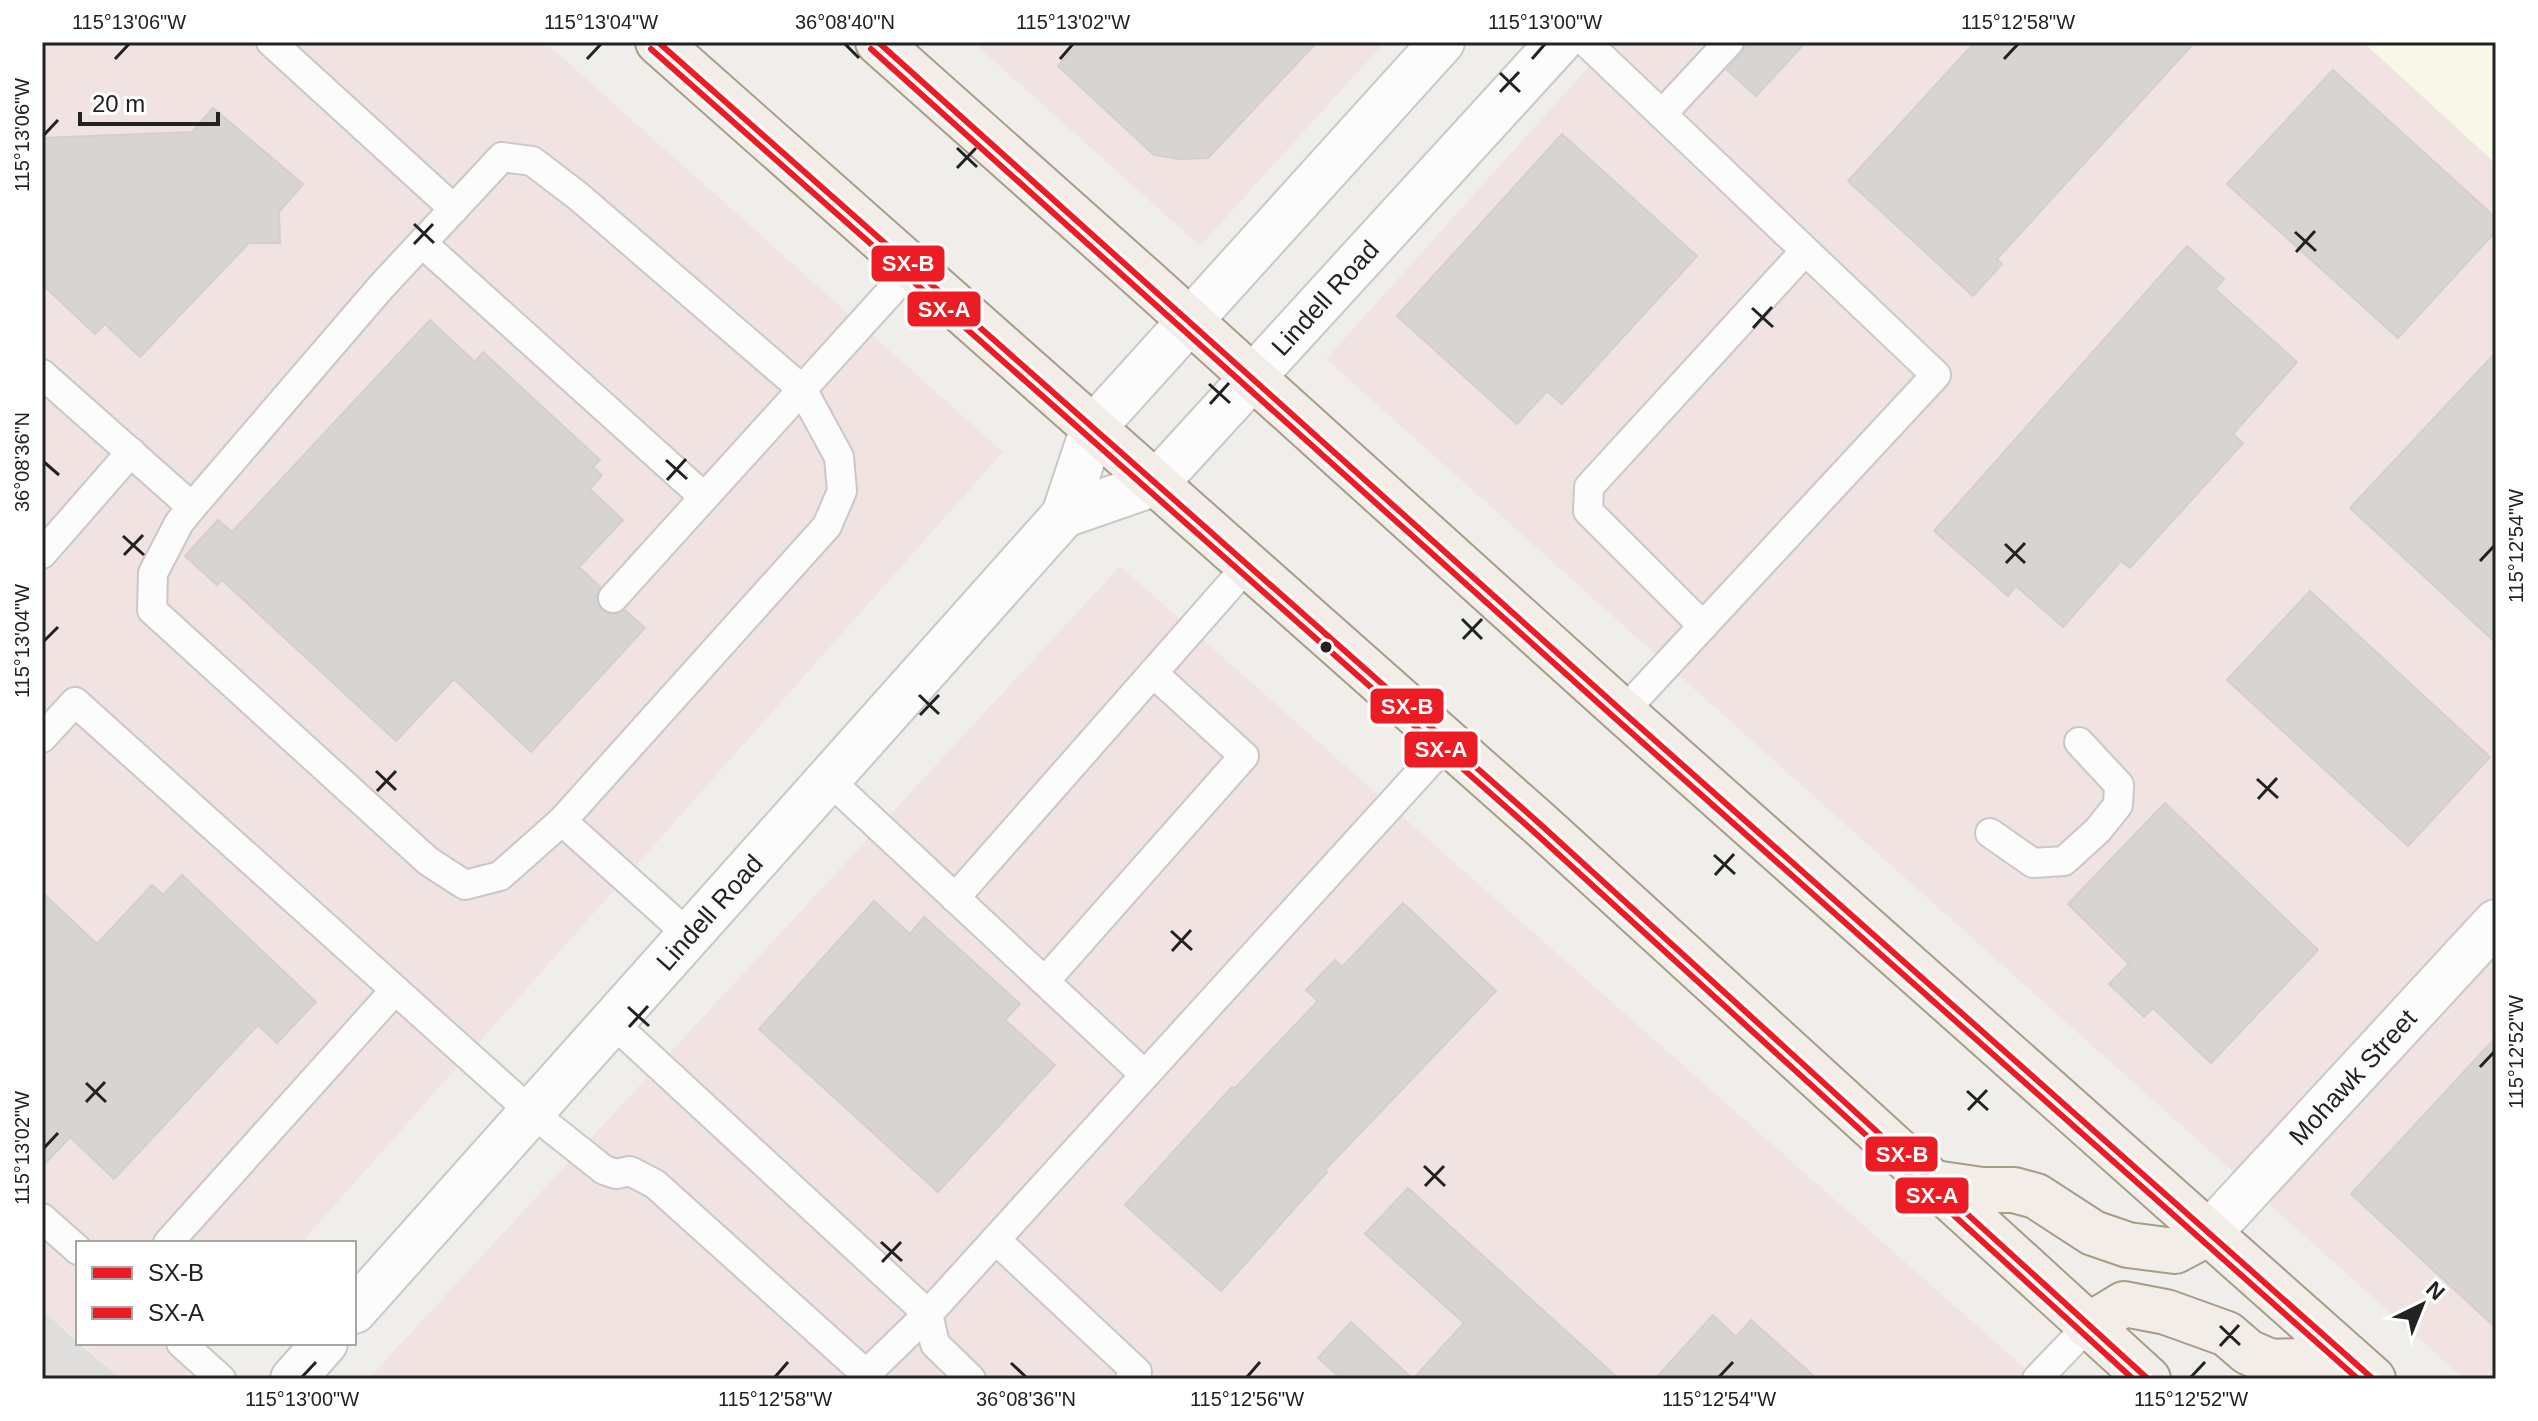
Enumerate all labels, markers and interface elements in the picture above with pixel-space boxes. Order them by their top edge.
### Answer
text: 115°13'06"W [72,11,186,33]
text: 115°13'04"W [544,11,658,33]
text: 36°08'40"N [795,11,895,33]
text: 115°13'02"W [1016,11,1130,33]
text: 115°13'00"W [1488,11,1602,33]
text: 115°12'58"W [1961,11,2075,33]
scale bar [80,76,218,126]
text: 115°13'06"W [11,78,33,192]
text: 20 m [92,90,145,117]
street label: Lindell Road [1265,235,1385,362]
line badge: SX-B [870,244,946,283]
text: SX-B [882,251,934,276]
line badge: SX-A [906,290,982,328]
text: SX-A [918,297,970,322]
text: 36°08'36"N [11,412,33,512]
text: 115°12'54"W [2505,489,2527,603]
text: 115°13'04"W [11,584,33,698]
unlabelled marker [1318,639,1334,655]
line badge: SX-B [1369,687,1445,725]
text: SX-B [1381,694,1433,719]
line badge: SX-A [1403,730,1479,769]
text: SX-A [1415,737,1467,762]
street label: Lindell Road [650,849,769,976]
text: 115°12'52"W [2505,995,2527,1109]
street label: Mohawk Street [2283,1003,2423,1151]
text: 115°13'02"W [11,1091,33,1205]
line badge: SX-B [1864,1135,1939,1173]
text: SX-B [1876,1142,1928,1167]
line badge: SX-A [1894,1176,1970,1215]
text: SX-A [1906,1183,1958,1208]
legend [76,1241,356,1345]
text: SX-B [148,1259,204,1286]
north arrow [2382,1265,2462,1345]
text: N [2421,1276,2450,1305]
text: SX-A [148,1299,204,1326]
text: 115°13'00"W [245,1388,359,1410]
text: 115°12'58"W [718,1388,832,1410]
text: 36°08'36"N [976,1388,1076,1410]
text: 115°12'56"W [1190,1388,1304,1410]
text: 115°12'54"W [1662,1388,1776,1410]
text: 115°12'52"W [2134,1388,2248,1410]

